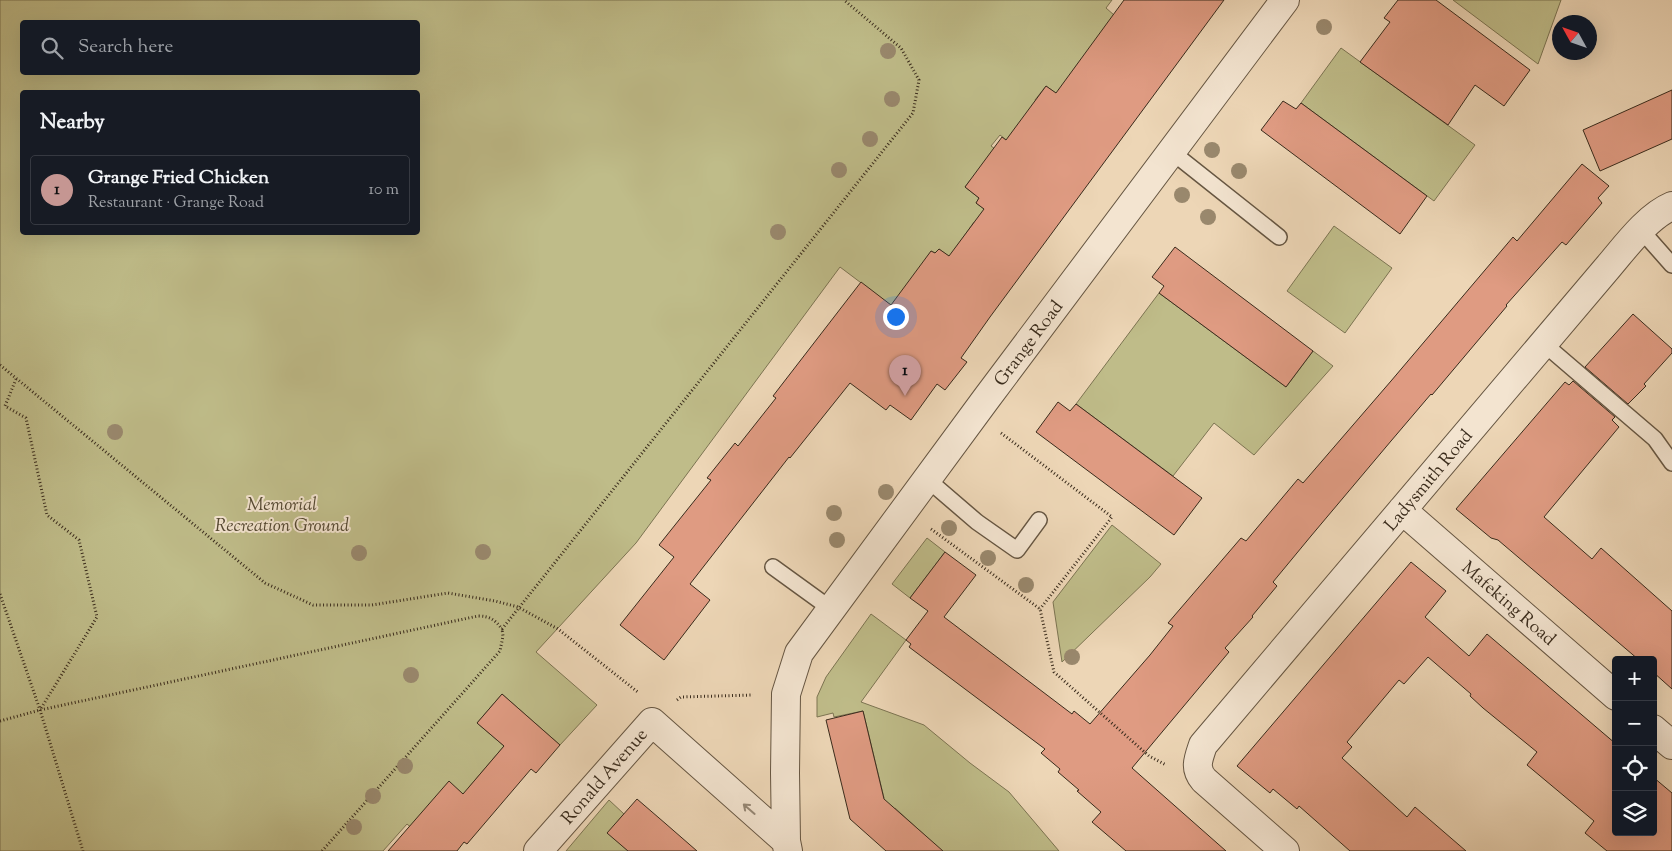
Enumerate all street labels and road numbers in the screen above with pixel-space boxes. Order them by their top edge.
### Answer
street label: Grange Road [989,296,1071,393]
street label: Ladysmith Road [1379,425,1480,538]
street label: Mafeking Road [1455,556,1561,653]
street label: Ronald Avenue [556,723,655,831]

